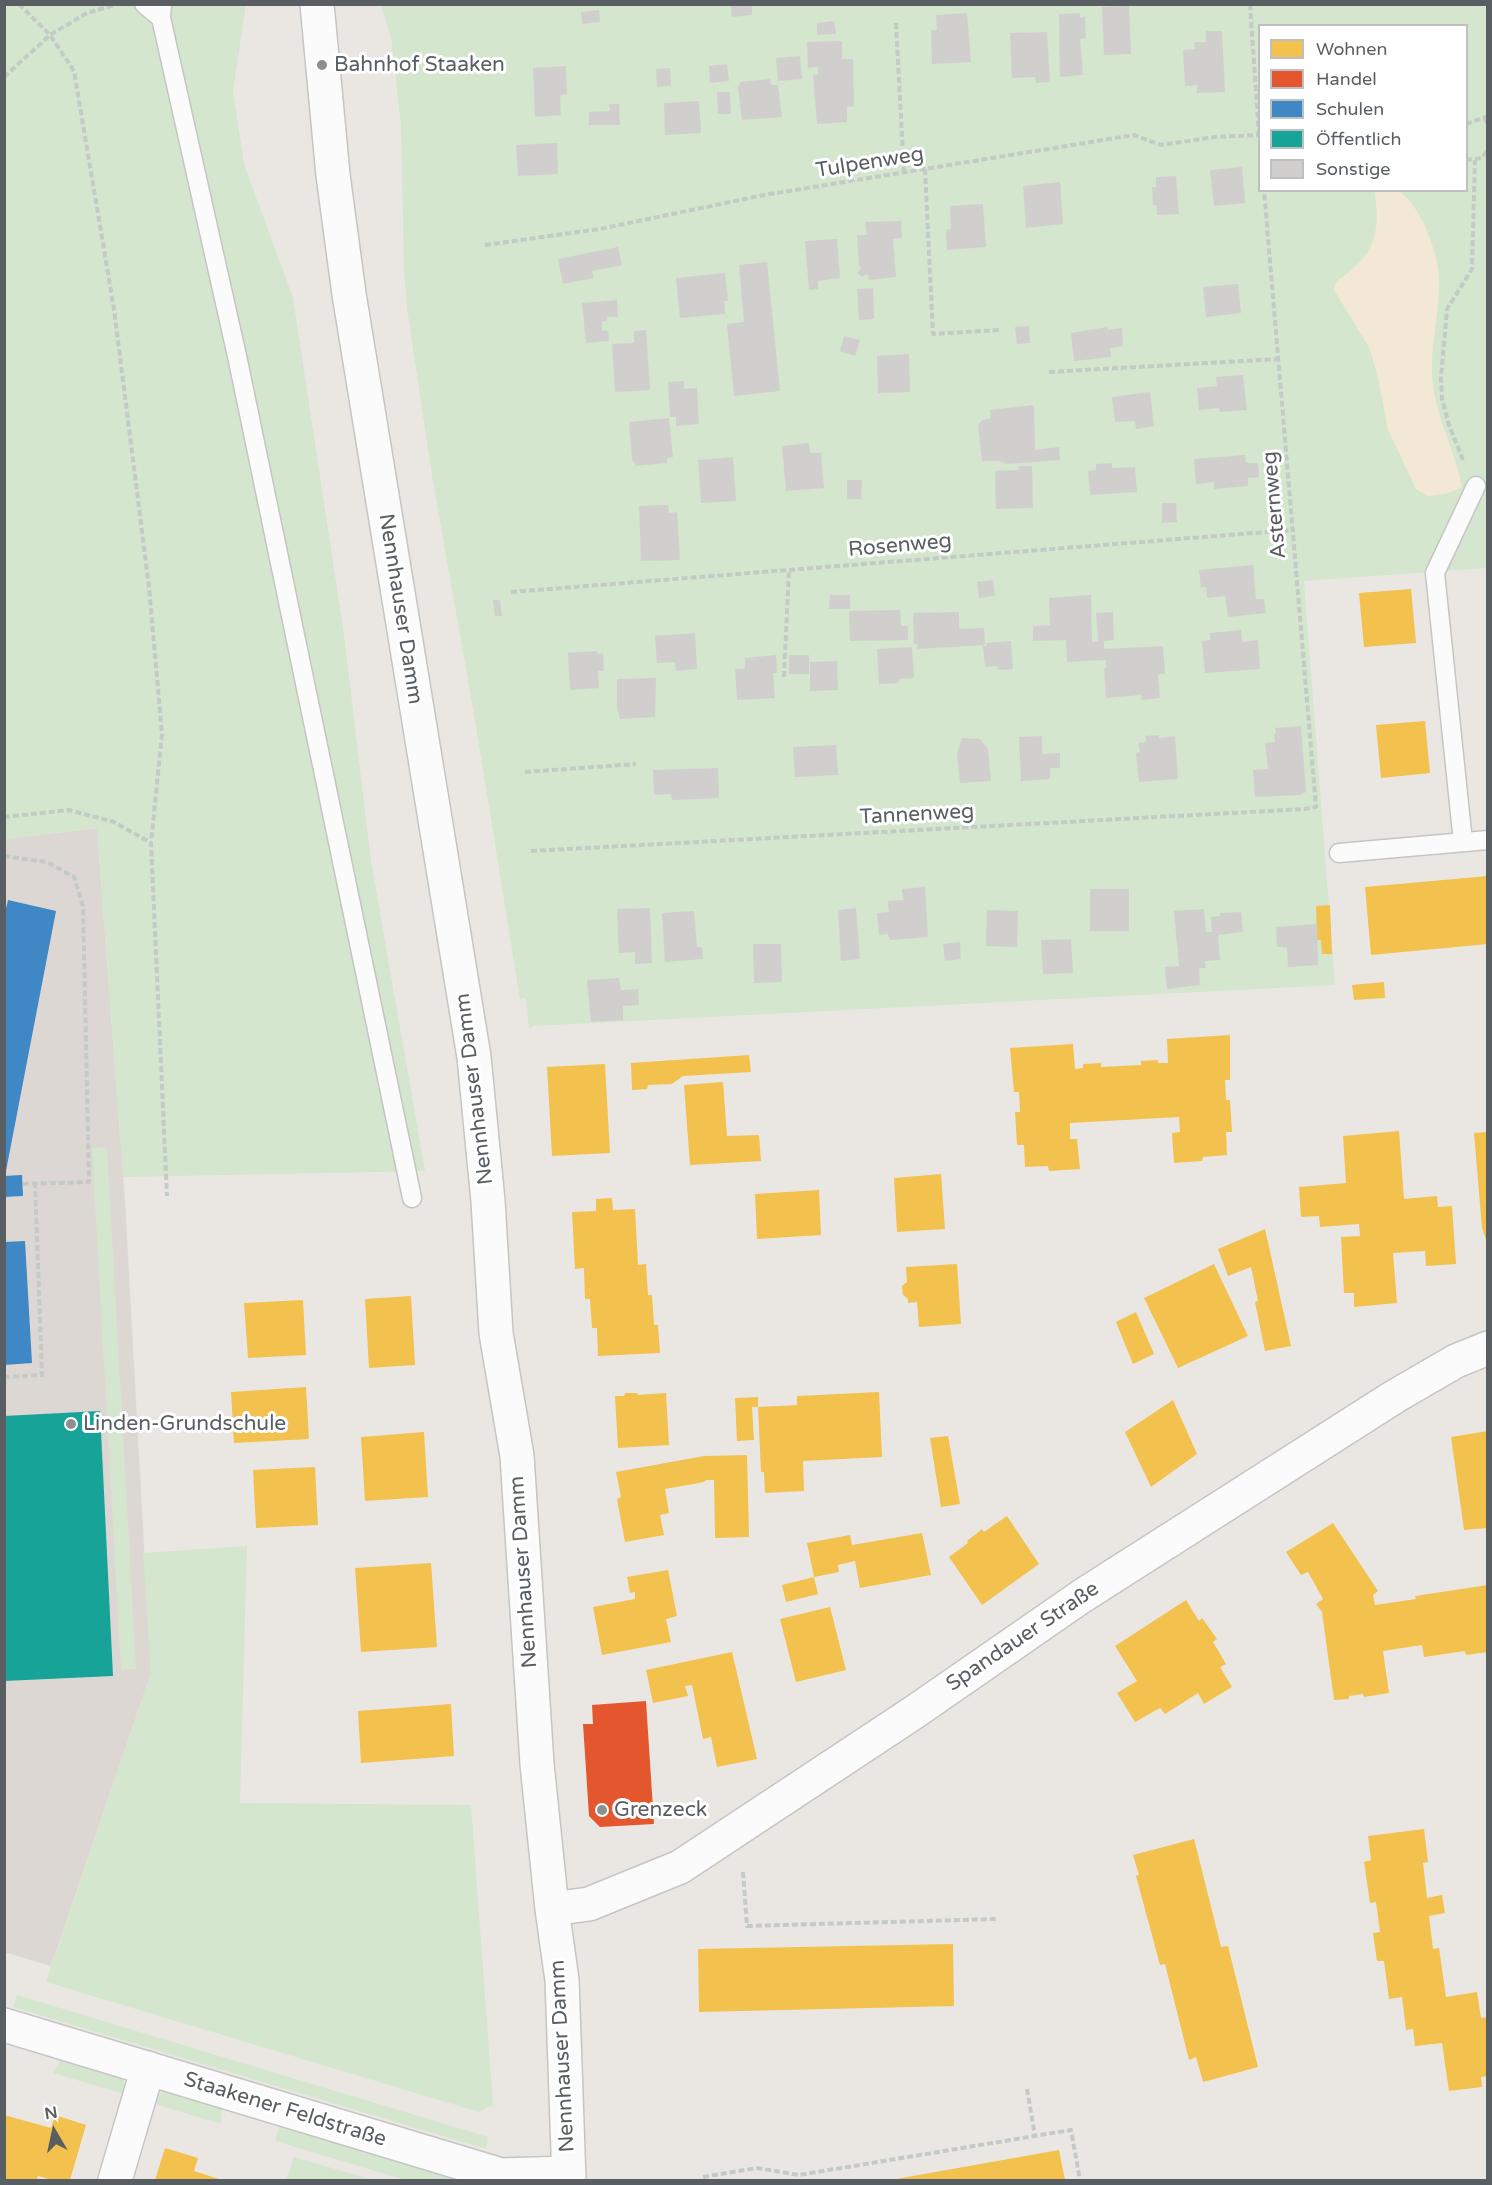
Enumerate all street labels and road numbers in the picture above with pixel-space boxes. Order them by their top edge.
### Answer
street label: Tulpenweg [814,142,926,184]
street label: Asternweg [1258,450,1292,560]
street label: Nennhauser Damm [372,512,428,706]
street label: Rosenweg [847,529,953,563]
street label: Tannenweg [859,799,975,831]
street label: Nennhauser Damm [451,992,499,1186]
street label: Nennhauser Damm [505,1475,543,1669]
street label: Spandauer Straße [942,1577,1104,1697]
street label: Nennhauser Damm [545,1959,581,2153]
street label: Staakener Feldstraße [181,2067,389,2153]

